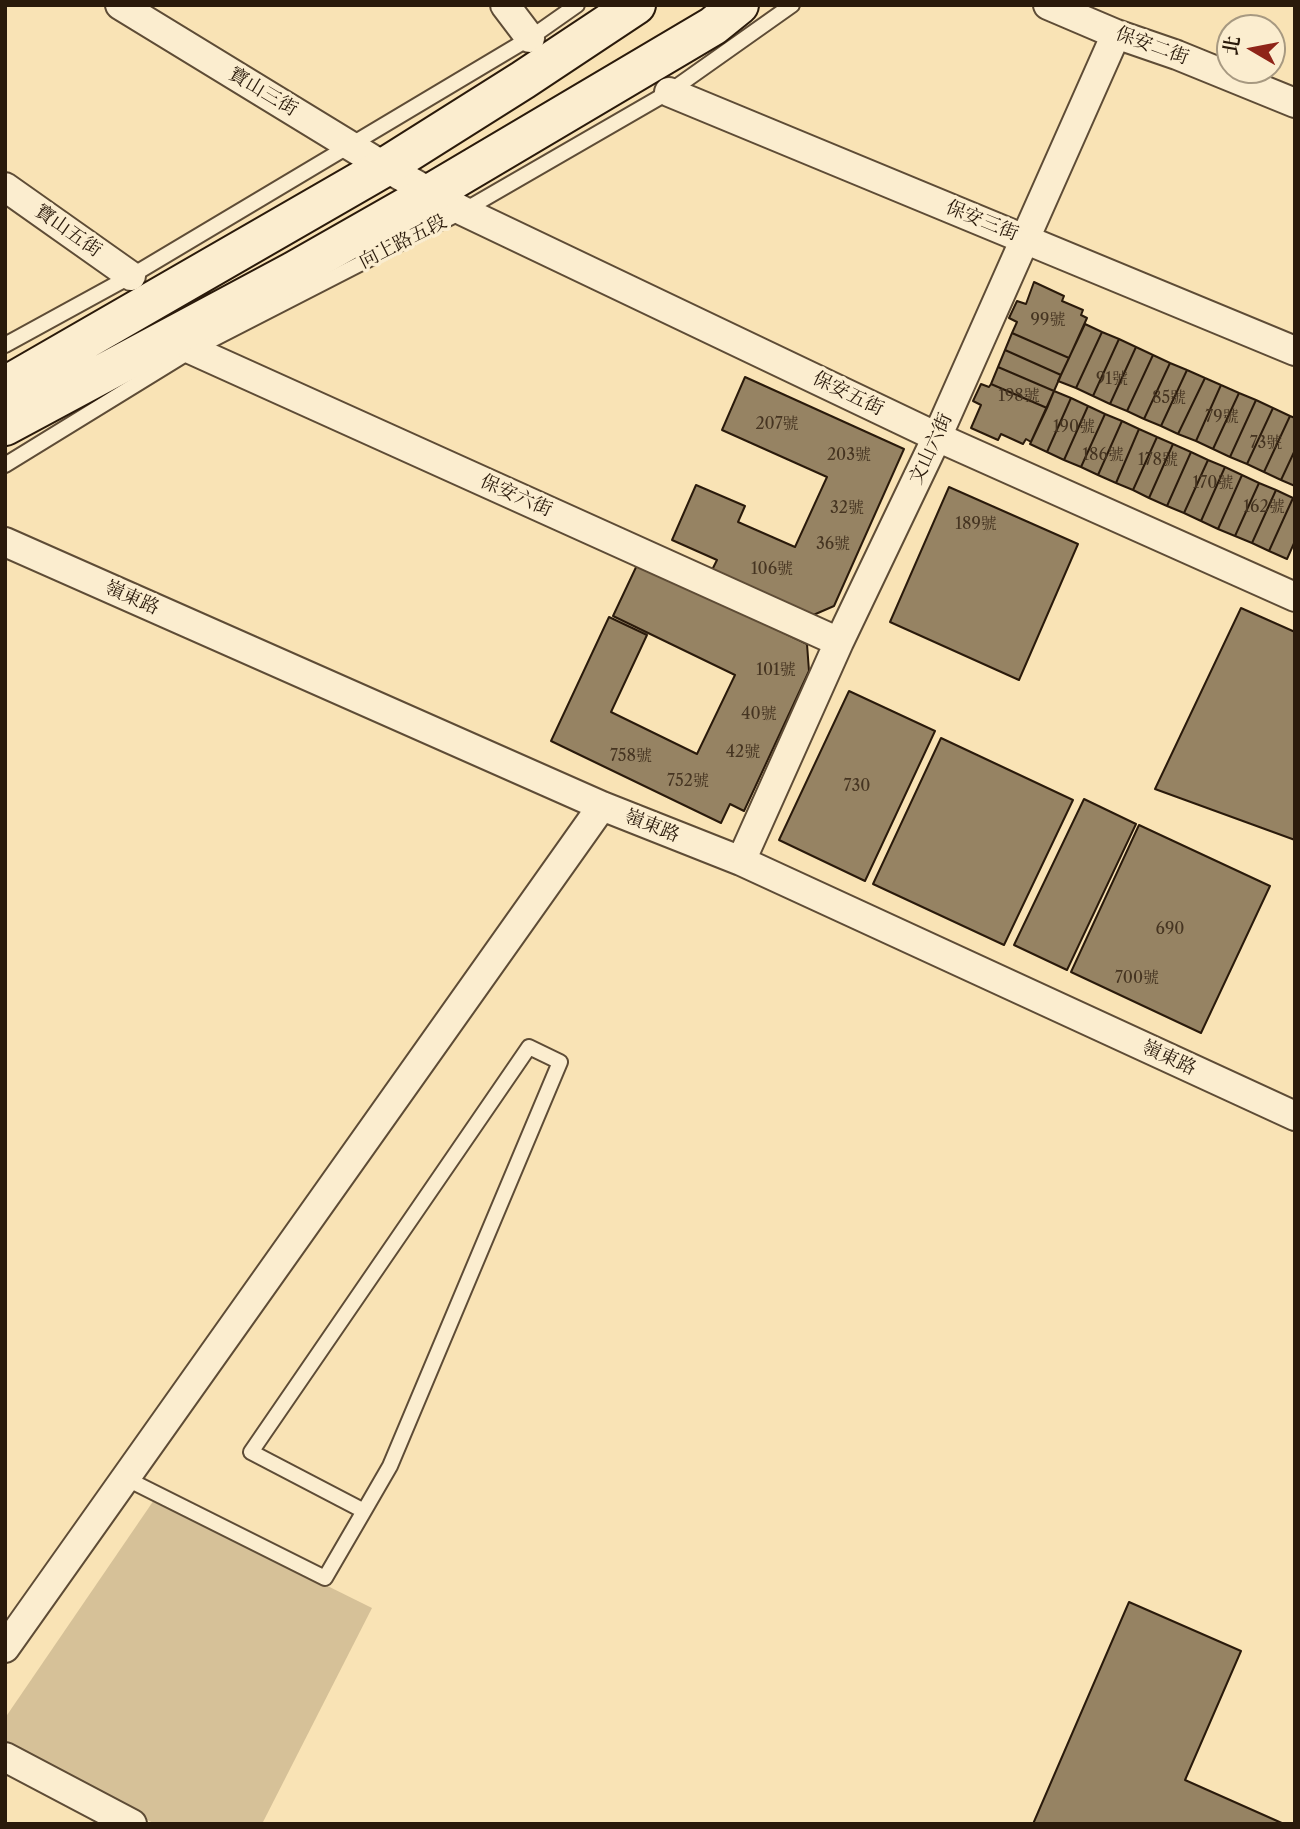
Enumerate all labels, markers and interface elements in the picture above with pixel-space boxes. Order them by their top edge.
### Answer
north arrow [1216,14,1286,84]
street label: 保安二街 [1112,22,1192,70]
text: 北 [1219,34,1245,57]
street label: 寶山三街 [225,63,301,121]
street label: 保安三街 [942,196,1022,246]
street label: 寶山五街 [30,200,106,262]
street label: 向上路五段 [356,210,450,274]
house number: 99號 [1031,310,1065,330]
street label: 保安五街 [809,367,887,421]
house number: 91號 [1096,369,1128,389]
house number: 198號 [998,386,1040,406]
house number: 85號 [1152,388,1186,408]
house number: 79號 [1205,407,1239,427]
street label: 文山六街 [905,410,957,488]
house number: 207號 [755,414,799,434]
house number: 190號 [1053,417,1095,437]
house number: 73號 [1250,433,1282,453]
house number: 203號 [827,445,871,465]
house number: 186號 [1082,445,1124,465]
house number: 178號 [1138,450,1178,470]
street label: 保安六街 [477,470,555,522]
house number: 170號 [1193,473,1233,493]
house number: 162號 [1243,497,1285,517]
house number: 32號 [830,498,864,518]
house number: 189號 [955,514,997,534]
house number: 36號 [816,534,850,554]
house number: 106號 [751,559,793,579]
street label: 嶺東路 [101,576,163,620]
house number: 101號 [756,660,796,680]
house number: 40號 [741,704,777,724]
house number: 42號 [726,742,760,762]
house number: 758號 [610,746,652,766]
house number: 752號 [667,771,709,791]
house number: 730 [844,776,870,796]
street label: 嶺東路 [621,805,683,847]
house number: 690 [1156,919,1184,939]
house number: 700號 [1115,968,1159,988]
street label: 嶺東路 [1138,1036,1200,1080]

